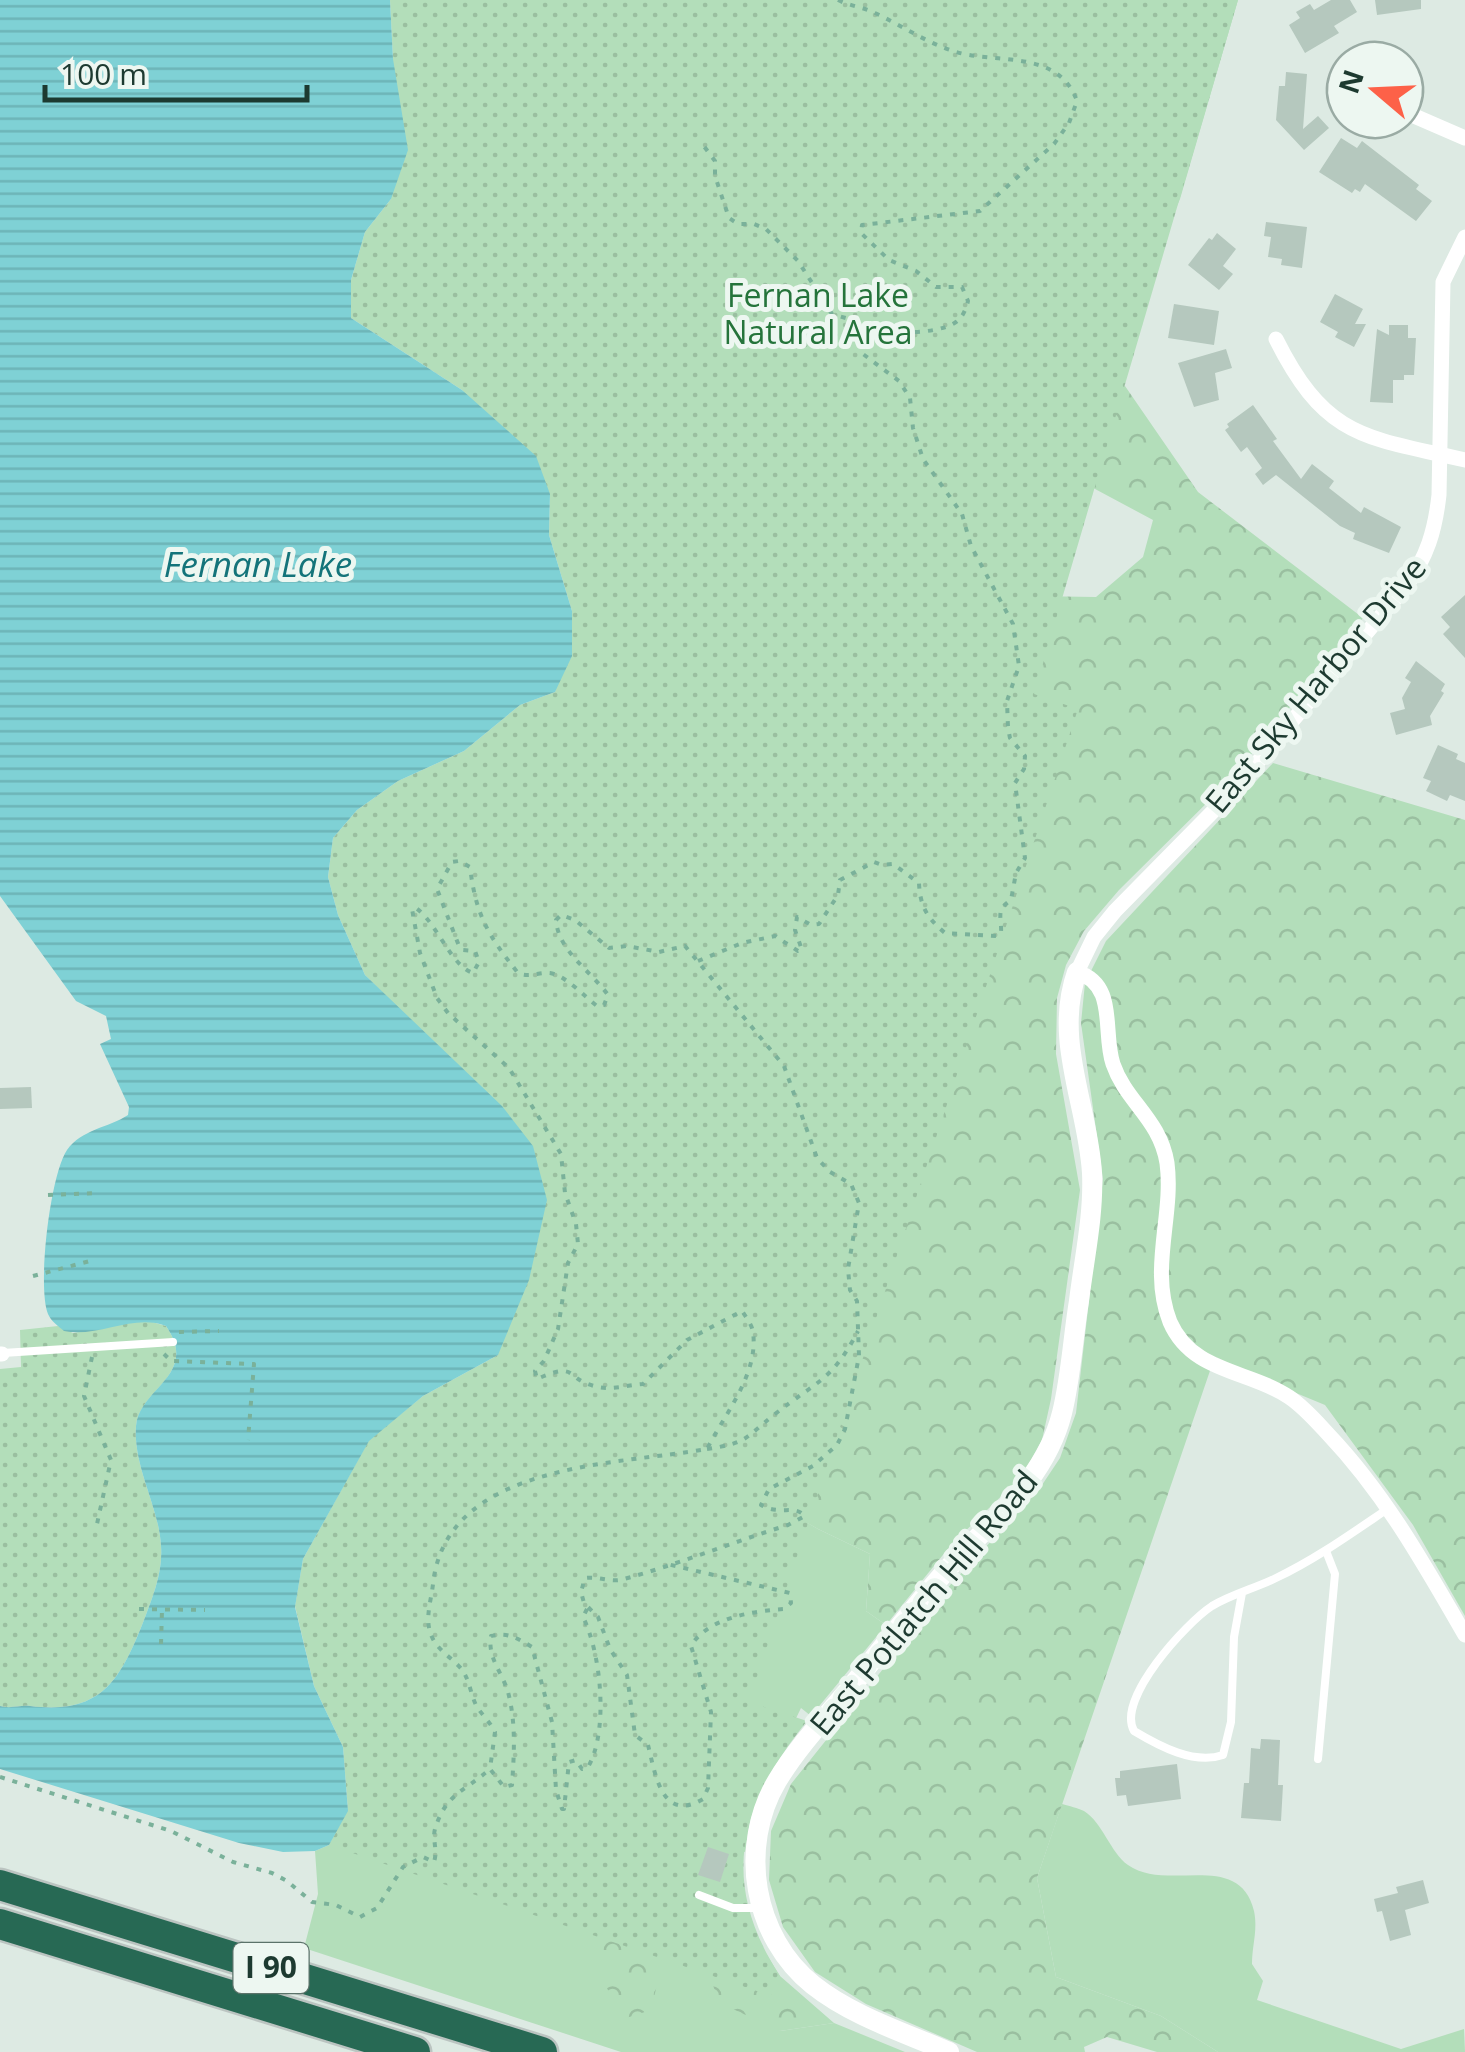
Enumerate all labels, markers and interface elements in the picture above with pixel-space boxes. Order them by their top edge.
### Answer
scale bar [45,40,308,102]
north arrow [1325,40,1425,140]
text: 100 m [60,53,147,94]
text: N [1329,65,1372,98]
park label: Fernan Lake Natural Area [723,273,913,353]
water label: Fernan Lake [164,540,352,587]
street label: East Sky Harbor Drive [1195,547,1435,821]
street label: East Potlatch Hill Road [799,1460,1046,1744]
road number: I 90 [234,1943,308,1993]

